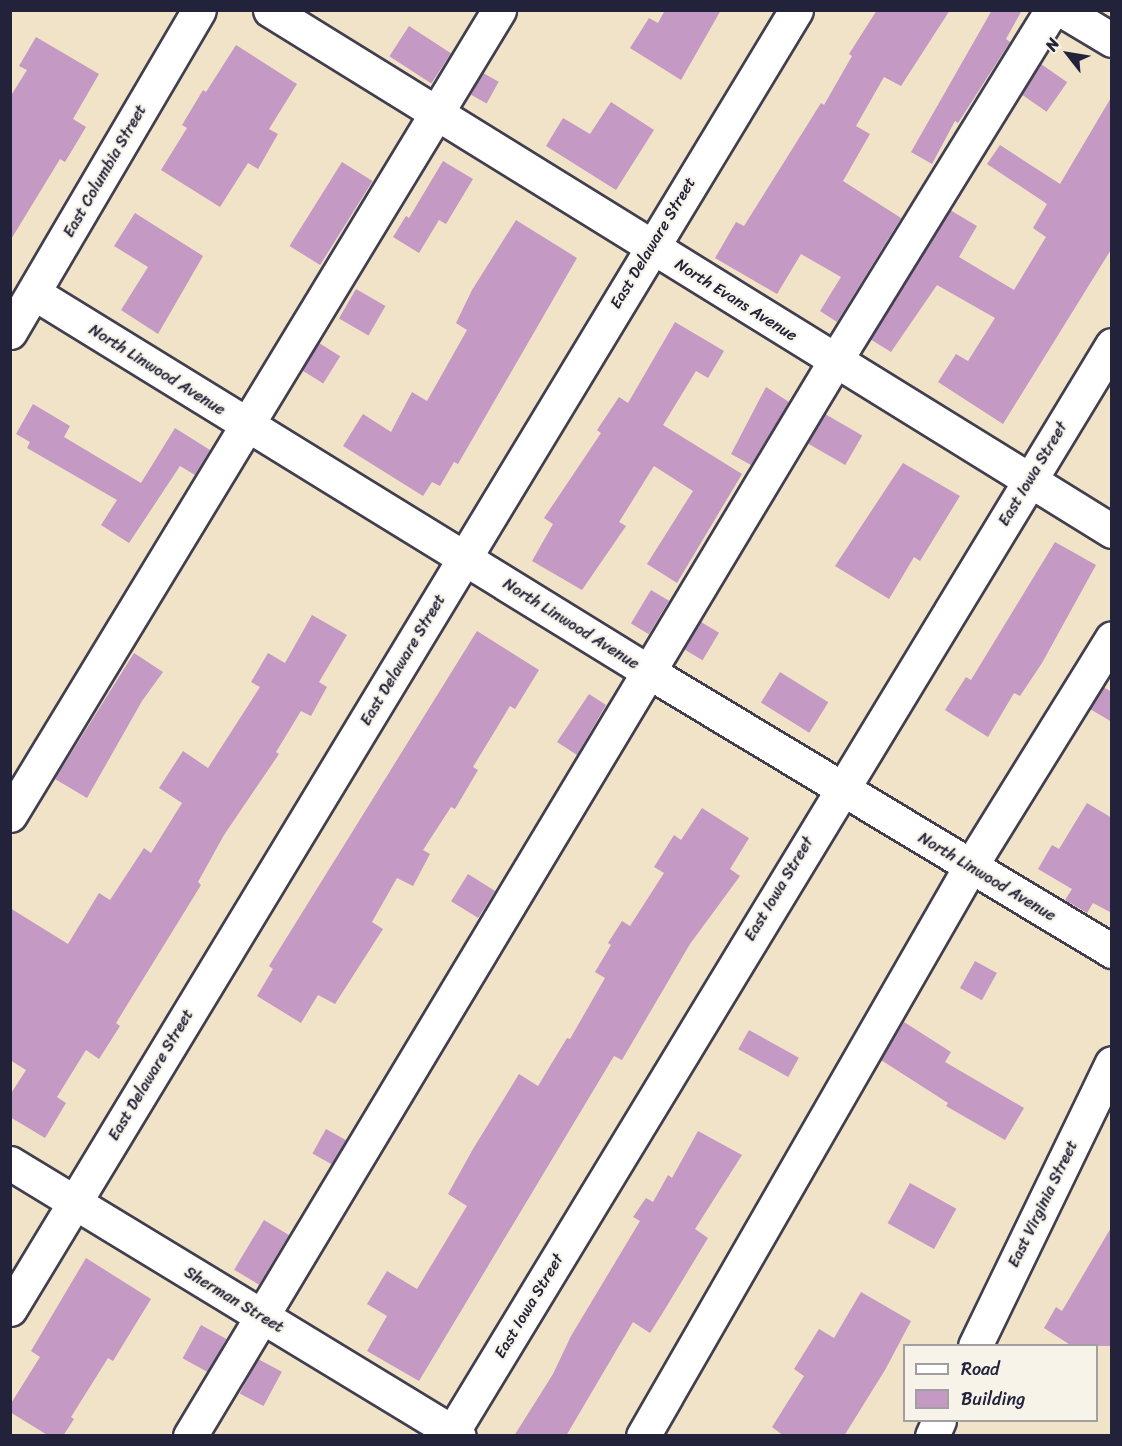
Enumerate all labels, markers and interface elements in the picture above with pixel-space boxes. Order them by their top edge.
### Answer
north arrow [1038,24,1098,84]
text: N [1037,32,1067,57]
street label: East Columbia Street [59,101,151,241]
street label: East Delaware Street [606,174,700,312]
street label: North Evans Avenue [672,255,800,345]
street label: North Linwood Avenue [86,320,228,420]
street label: East Iowa Street [994,418,1072,530]
street label: North Linwood Avenue [500,574,642,674]
street label: East Delaware Street [356,591,450,729]
street label: North Linwood Avenue [915,828,1059,926]
street label: East Iowa Street [740,833,818,945]
street label: East Delaware Street [104,1006,198,1144]
street label: East Virginia Street [1004,1137,1082,1271]
street label: East Iowa Street [490,1250,568,1362]
street label: Sherman Street [181,1263,287,1337]
legend [903,1344,1098,1422]
text: Road [961,1353,1000,1385]
text: Building [961,1383,1025,1415]

